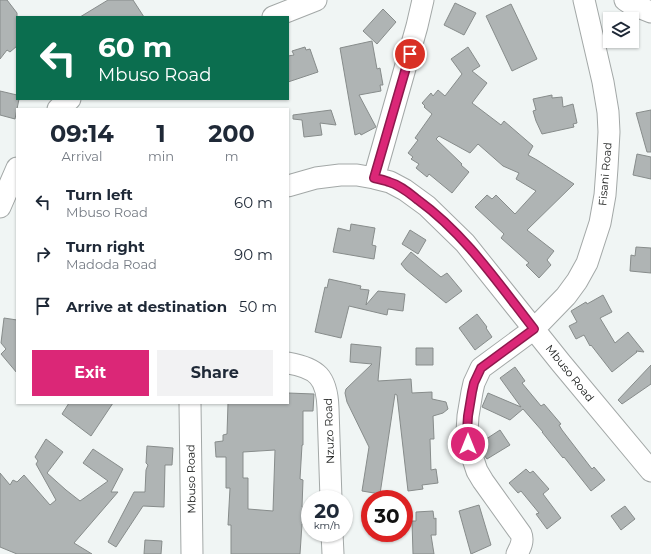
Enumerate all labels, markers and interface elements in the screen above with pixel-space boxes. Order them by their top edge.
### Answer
map controls [603,12,639,48]
button: layers [603,12,639,48]
text: 60 m [98,30,172,64]
icon: left [32,32,84,84]
pin [393,37,427,71]
icon: arrive [399,43,421,65]
text: Mbuso Road [98,64,211,86]
text: 09:14 [50,119,114,148]
text: 1 [156,119,166,148]
text: 200 [208,119,255,148]
street label: Fisani Road [595,142,615,206]
text: Arrival [61,148,103,164]
text: min [148,148,174,164]
text: m [225,148,238,164]
text: Turn left [66,185,133,204]
icon: left [32,191,54,213]
text: 60 m [234,193,273,212]
text: Mbuso Road [66,204,148,220]
text: Turn right [66,237,145,256]
icon: right [32,243,54,265]
text: 90 m [234,245,273,264]
text: Madoda Road [66,256,157,272]
icon: arrive [32,295,54,317]
text: Arrive at destination [66,297,227,316]
text: 50 m [239,297,277,316]
street label: Mbuso Road [543,342,597,404]
button: Exit [32,350,149,396]
button: Share [157,350,273,396]
street label: Nzuzo Road [321,398,337,464]
position arrow [447,423,489,465]
street label: Mbuso Road [183,444,199,514]
speed limit sign: 30 [361,490,413,542]
text: 20 [314,499,340,523]
text: km/h [314,519,340,532]

